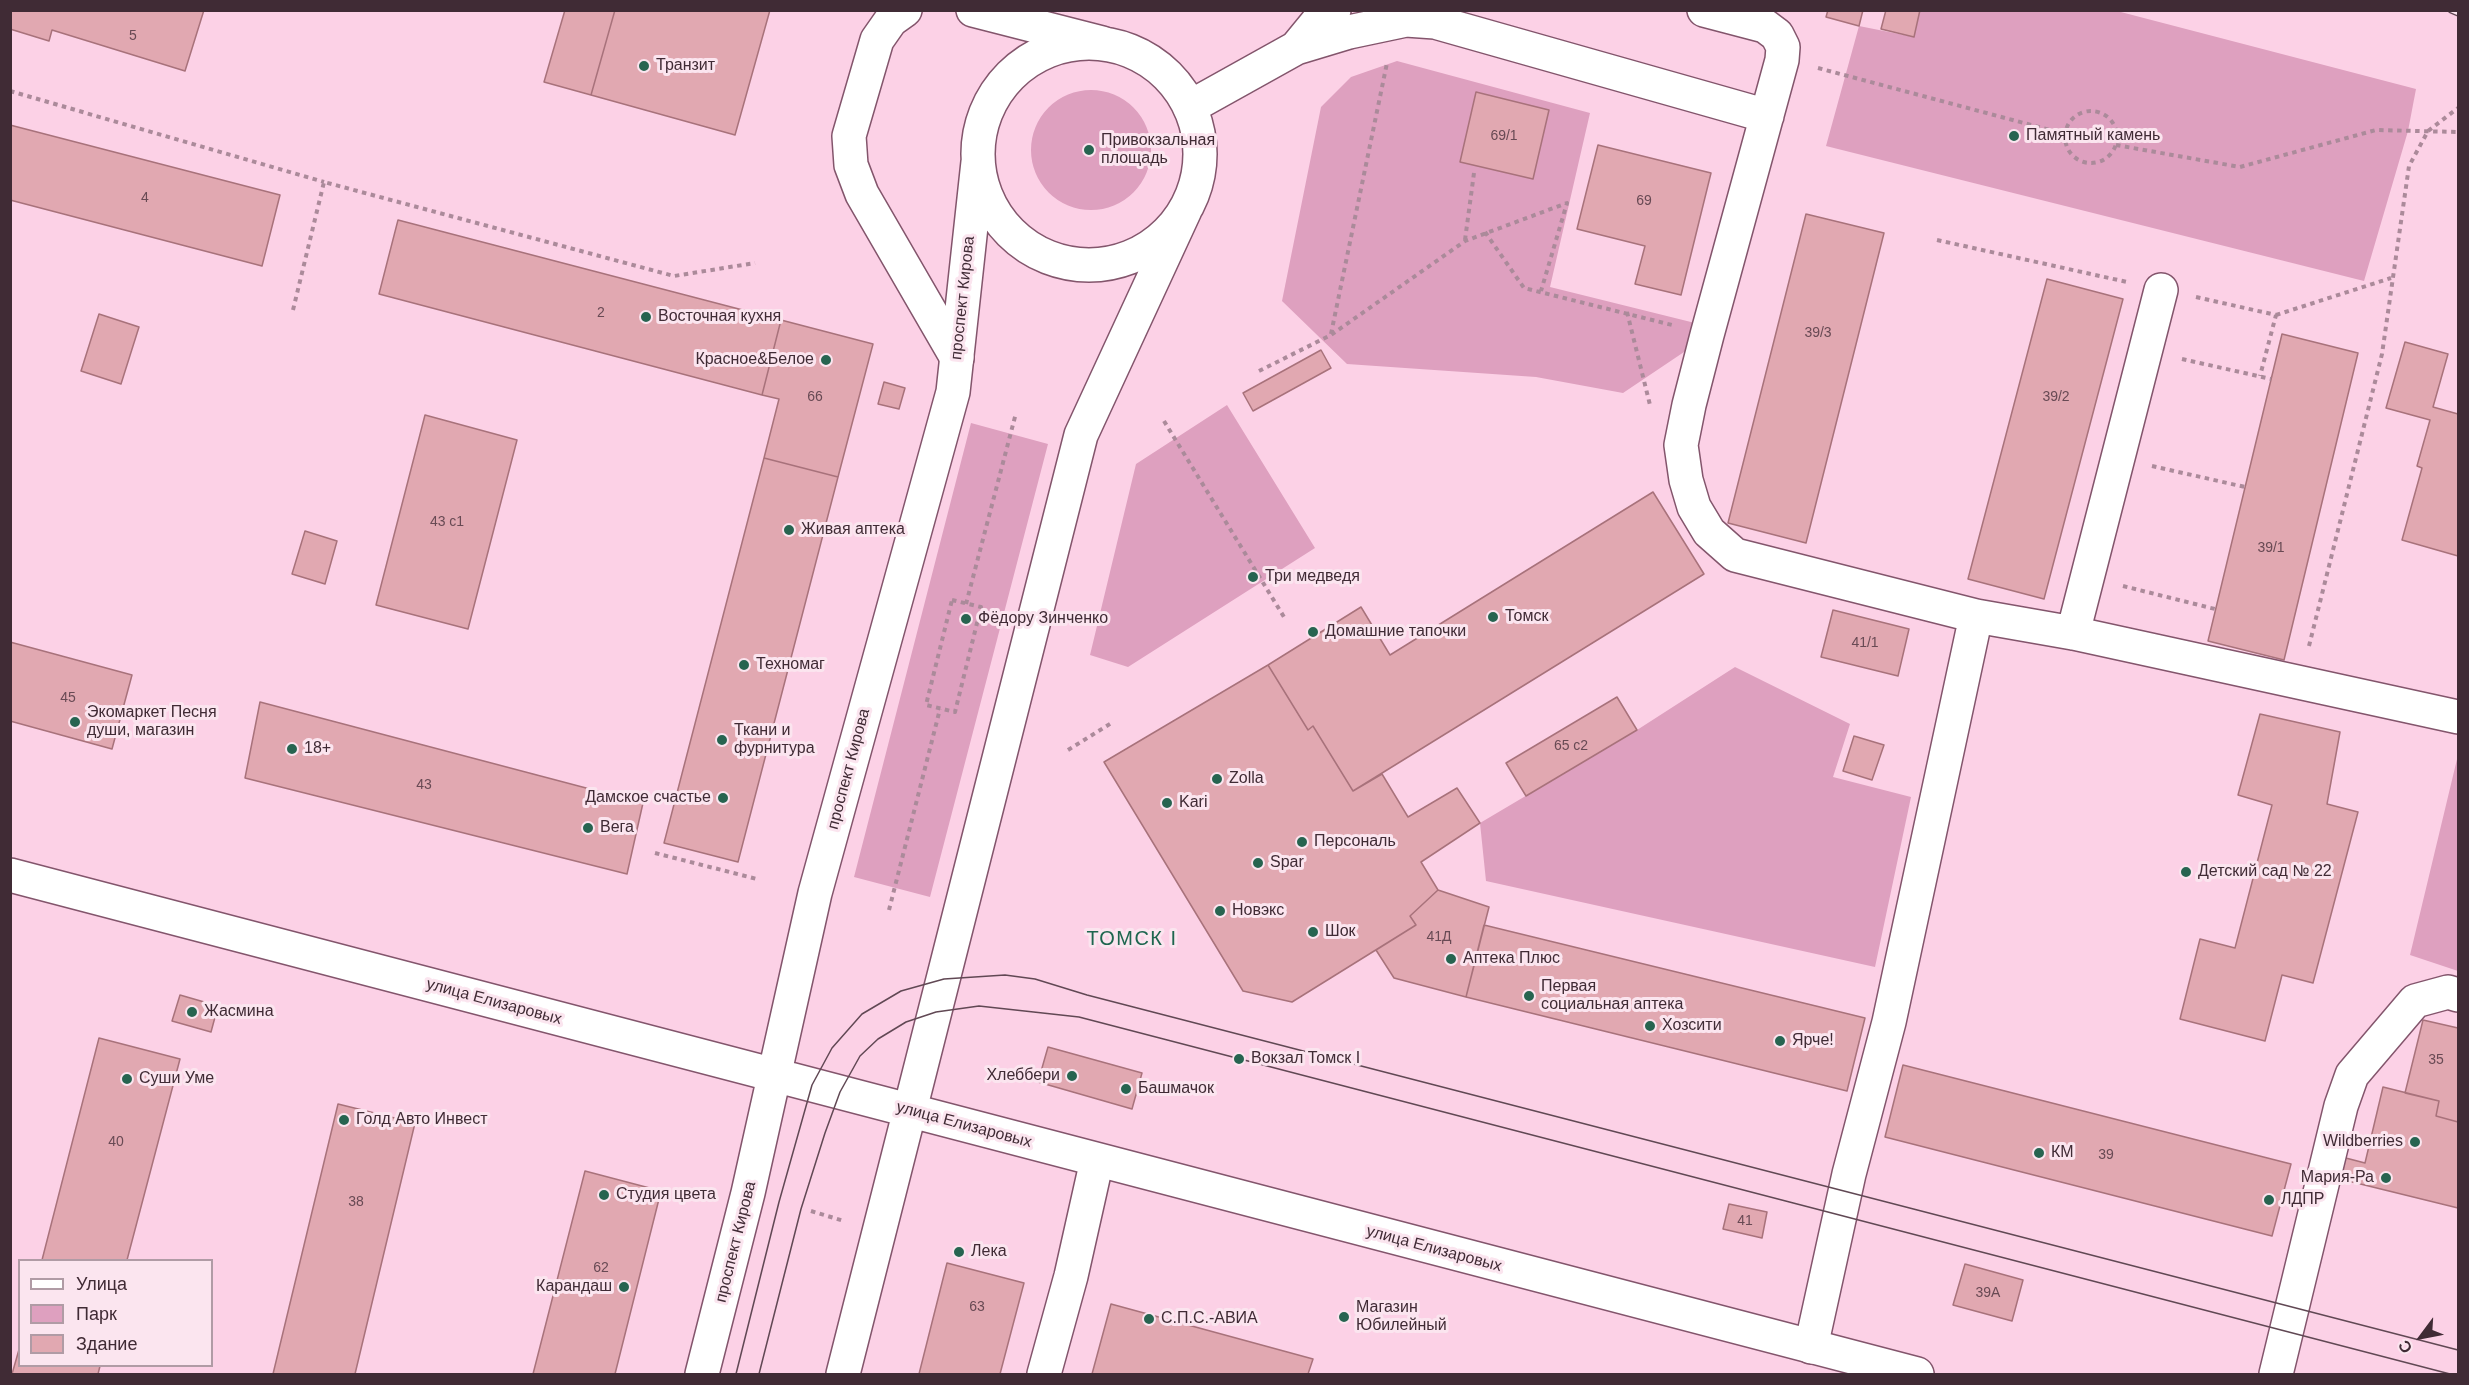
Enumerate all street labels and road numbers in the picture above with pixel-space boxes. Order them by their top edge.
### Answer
street label: проспект Кирова [947,235,979,361]
street label: проспект Кирова [824,707,874,831]
street label: улица Елизаровых [424,975,564,1029]
street label: улица Елизаровых [894,1098,1034,1152]
street label: проспект Кирова [712,1179,760,1305]
street label: улица Елизаровых [1364,1222,1504,1276]

